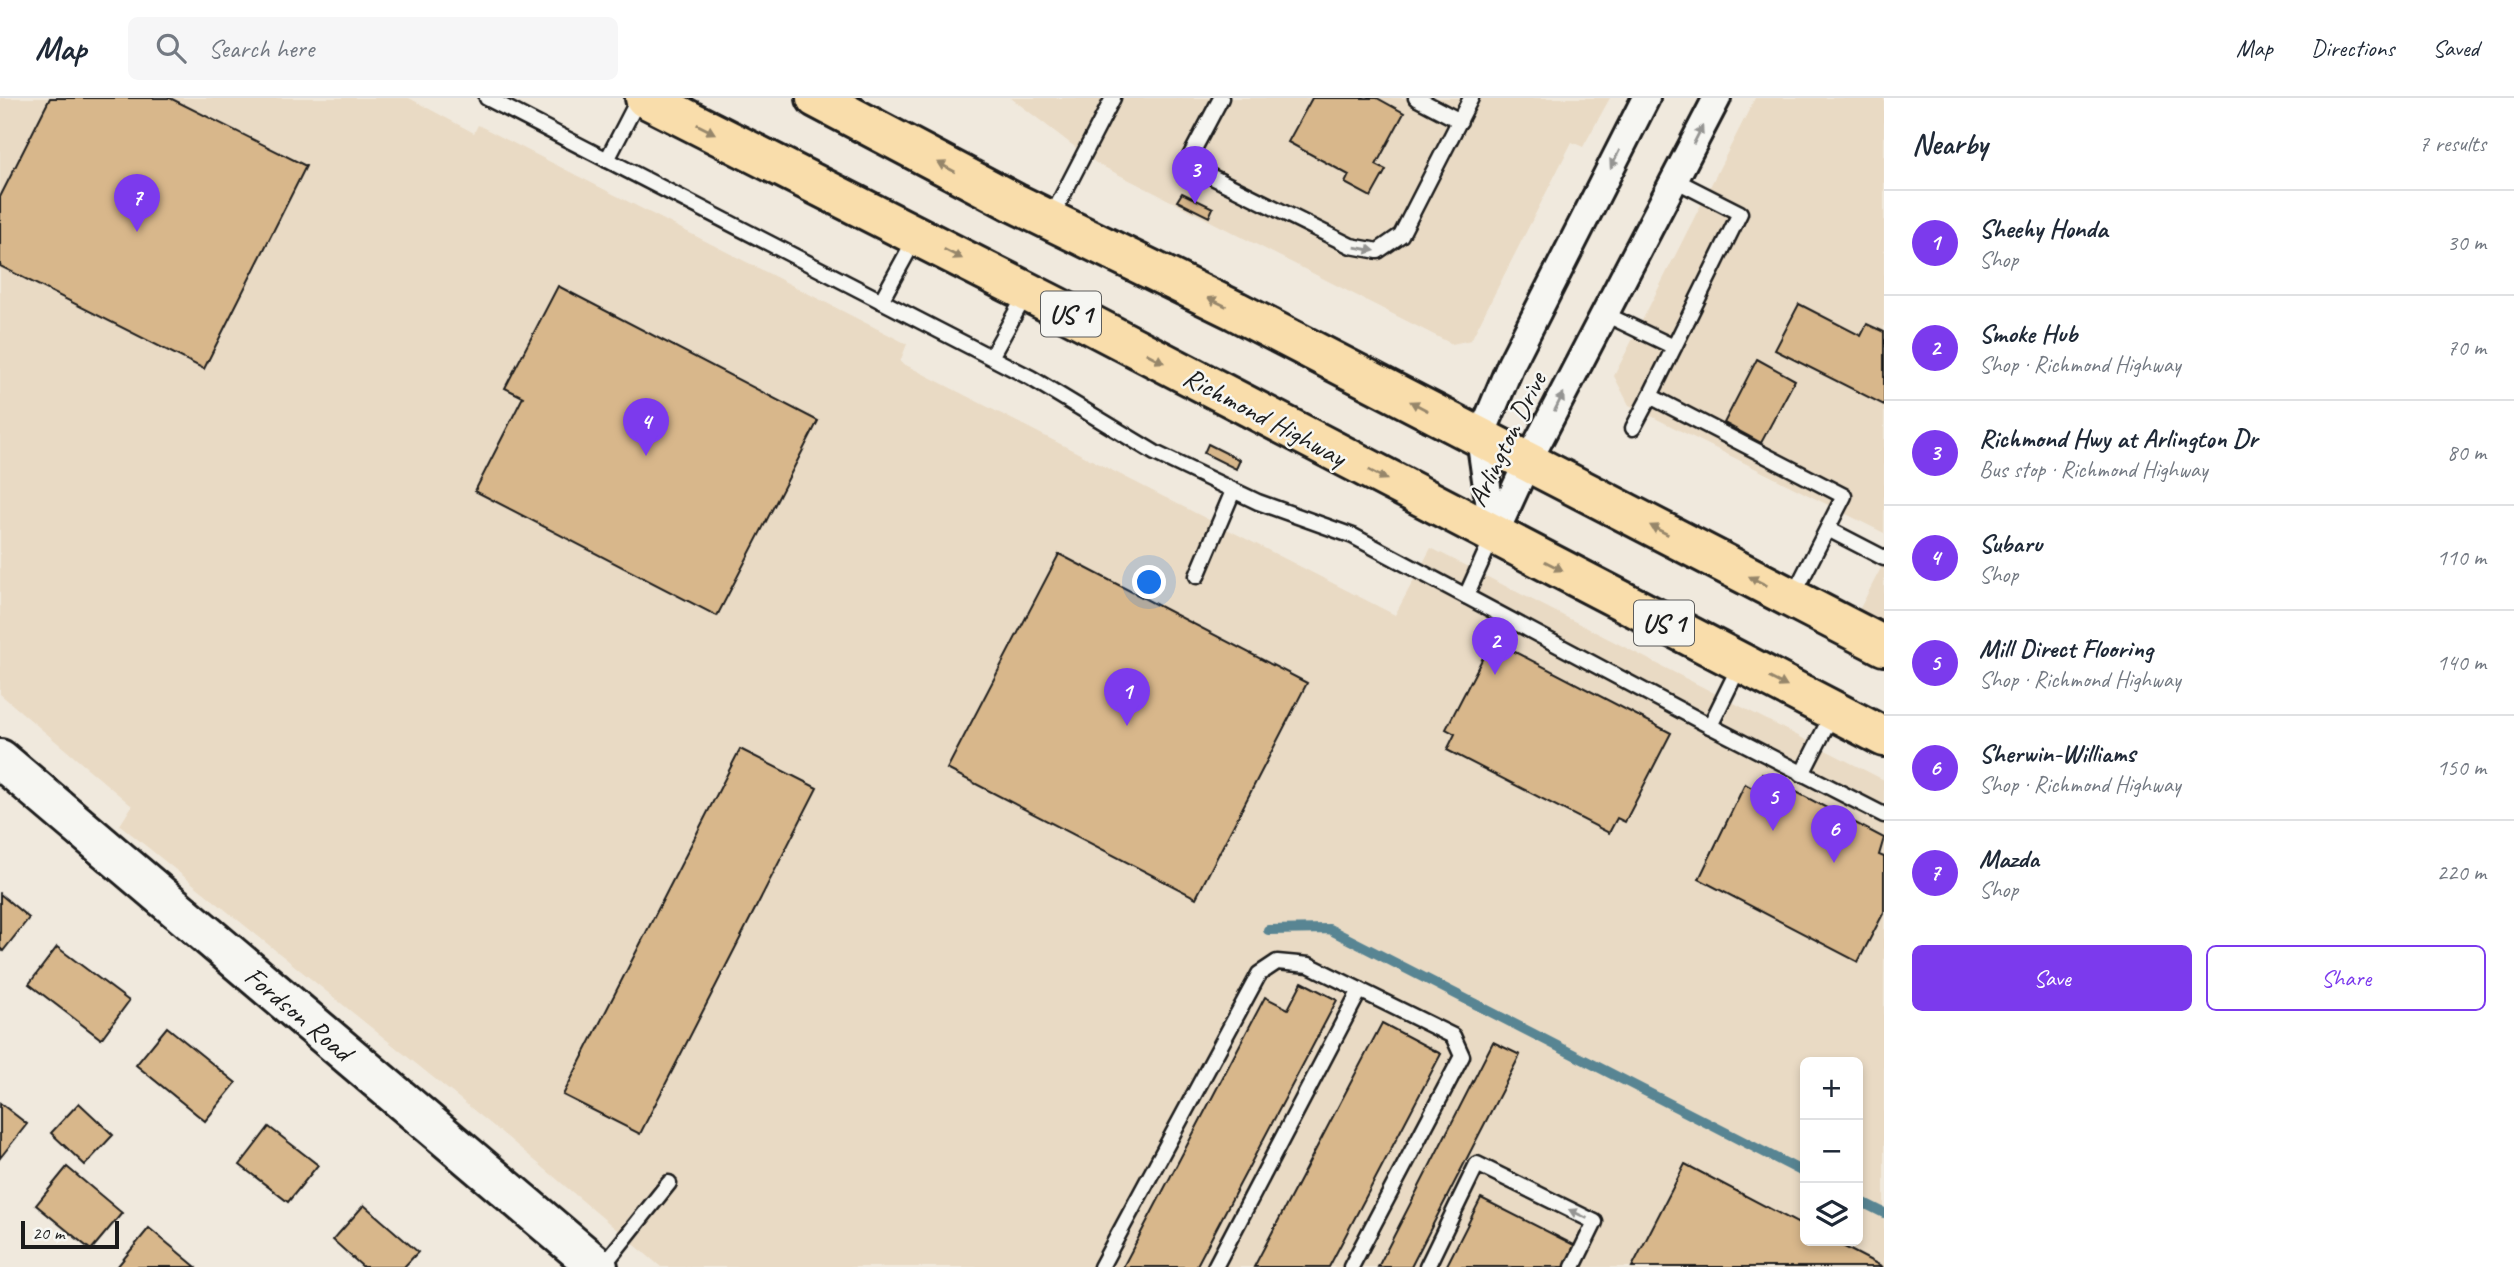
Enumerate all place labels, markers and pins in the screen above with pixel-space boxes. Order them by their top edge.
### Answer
pin: 3 [1172,146,1218,204]
pin: 7 [114,174,160,232]
pin: 4 [623,398,669,456]
pin: 2 [1472,617,1518,675]
pin: 1 [1104,668,1150,726]
pin: 5 [1750,773,1796,831]
pin: 6 [1811,805,1857,863]

